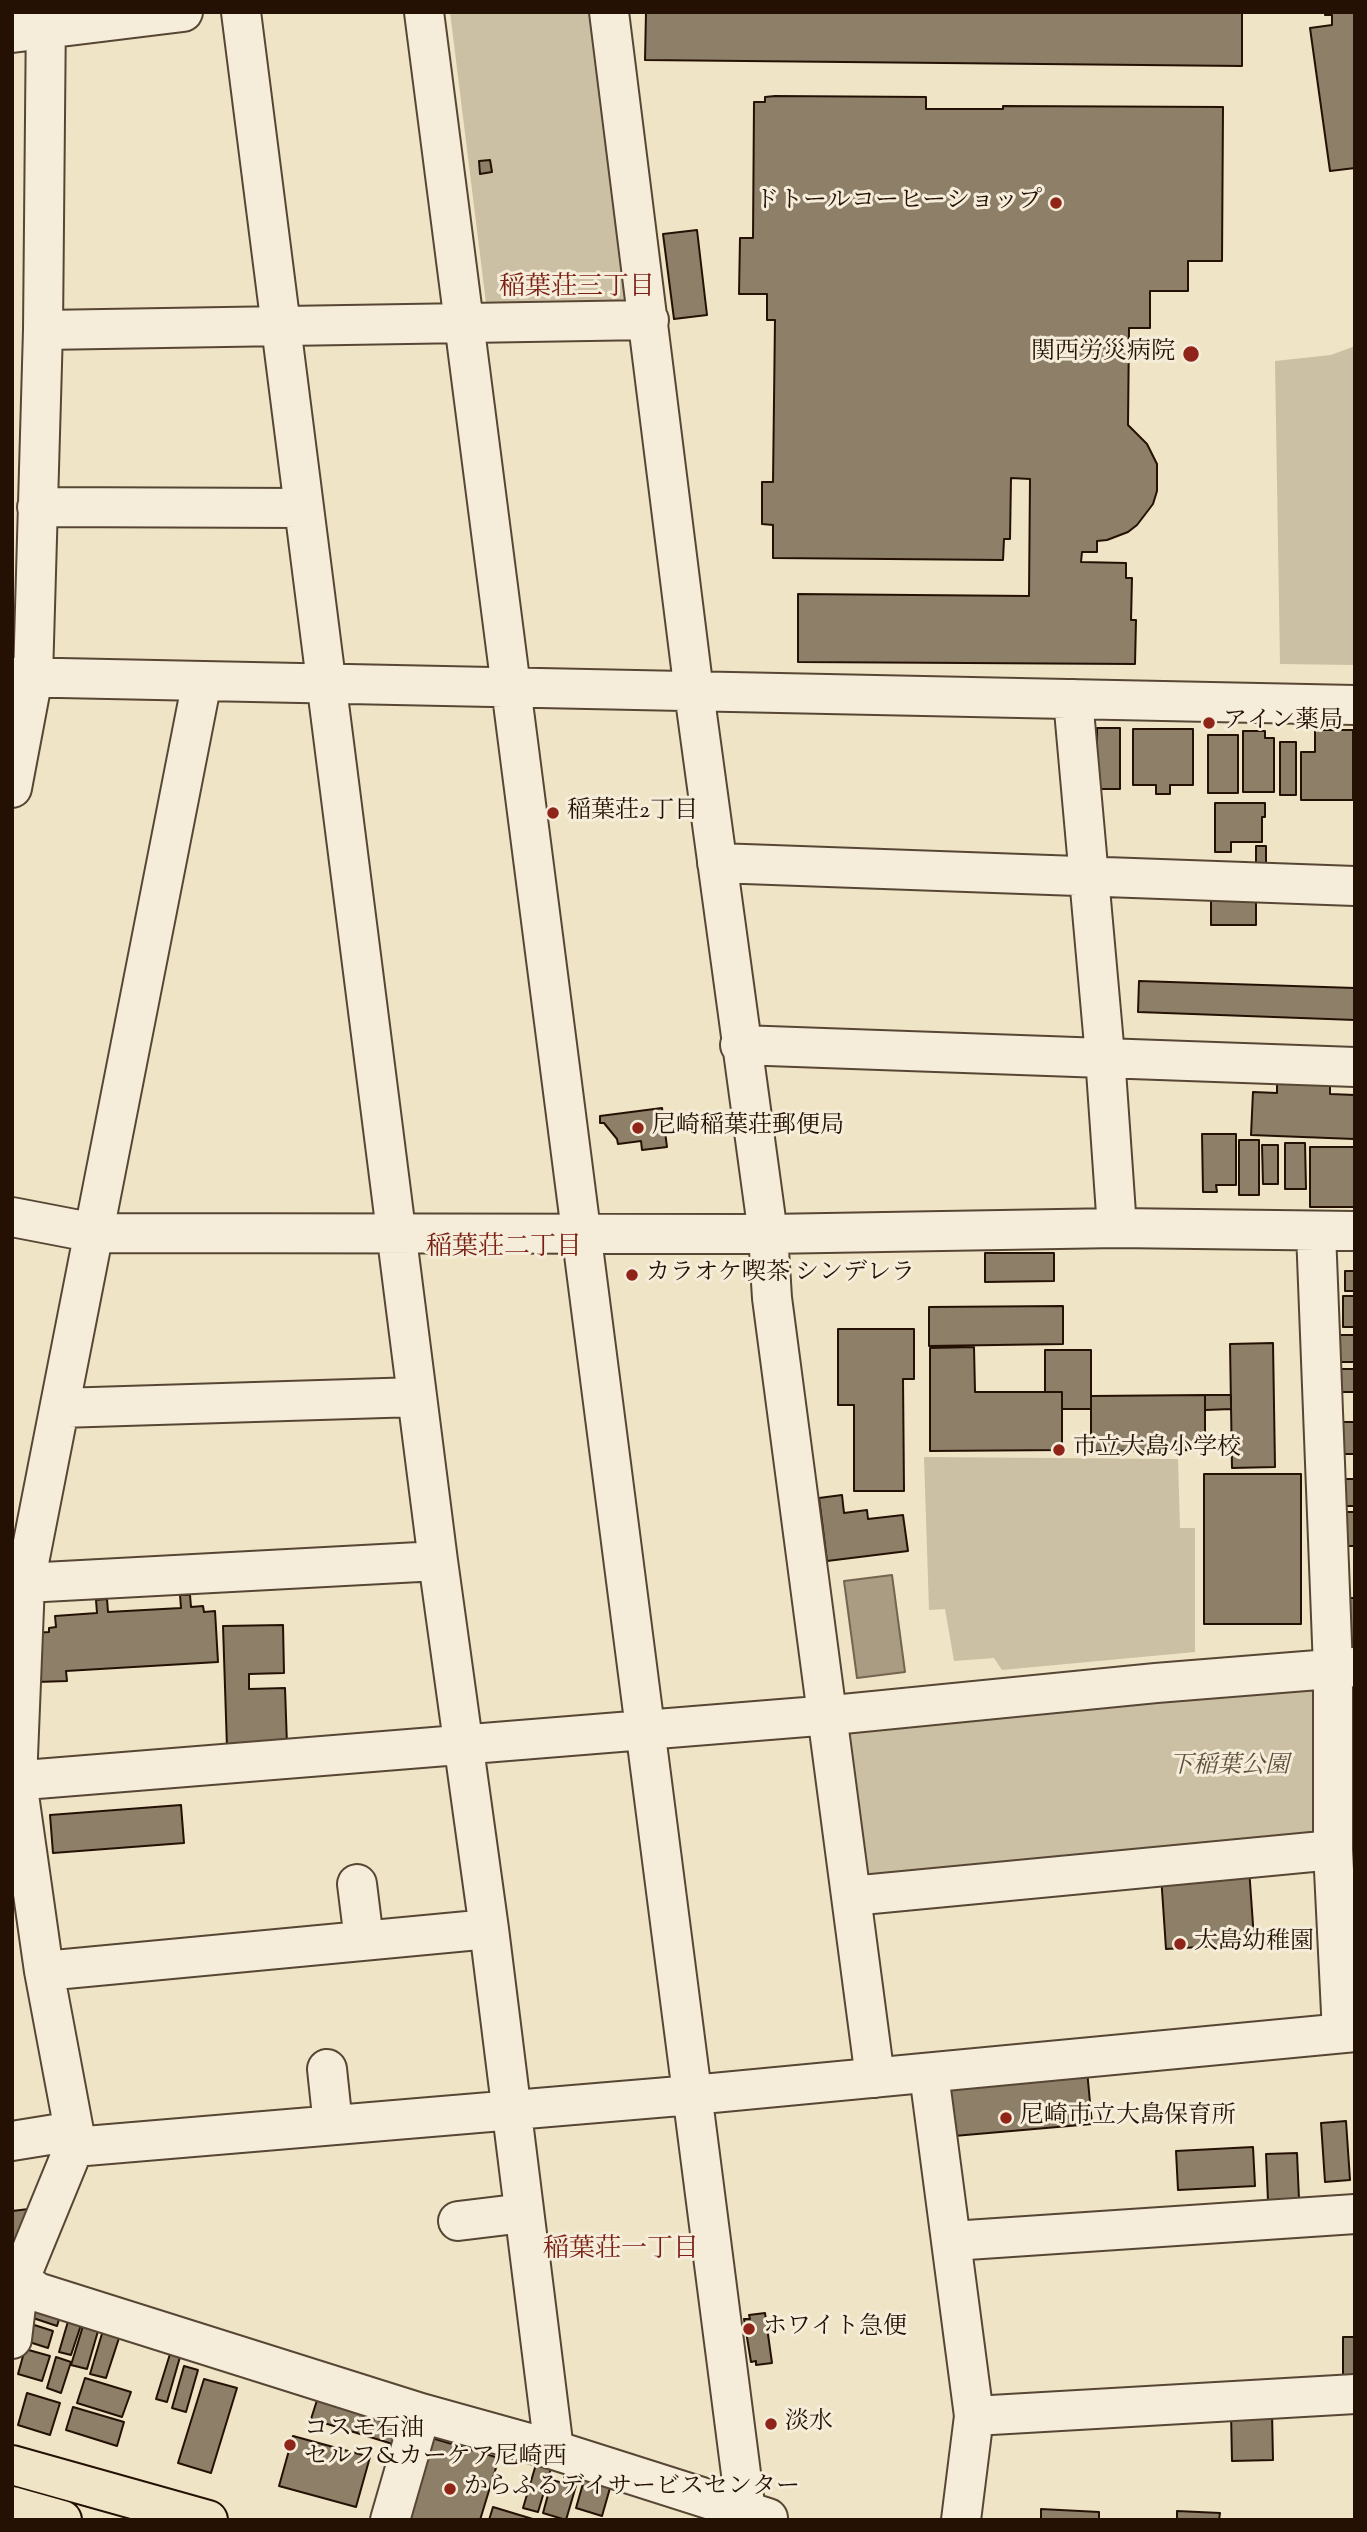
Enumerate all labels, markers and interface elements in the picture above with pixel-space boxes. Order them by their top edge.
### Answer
place label: ドトールコーヒーショップ [755,189,1042,217]
marker: ドトールコーヒーショップ [1048,195,1064,211]
district label: 稲葉荘三丁目 [499,274,655,306]
place label: 関西労災病院 [1031,340,1175,368]
marker: 関西労災病院 [1181,344,1201,364]
place label: アイン薬局 [1223,709,1343,737]
marker: アイン薬局 [1201,715,1217,731]
place label: 稲葉荘2丁目 [567,799,698,827]
marker: 稲葉荘2丁目 [545,805,561,821]
place label: 尼崎稲葉荘郵便局 [652,1114,844,1142]
marker: 尼崎稲葉荘郵便局 [630,1120,646,1136]
district label: 稲葉荘二丁目 [426,1234,582,1266]
place label: カラオケ喫茶 シンデレラ [646,1261,915,1289]
marker: カラオケ喫茶 シンデレラ [624,1267,640,1283]
place label: 市立大島小学校 [1073,1436,1241,1464]
marker: 市立大島小学校 [1051,1442,1067,1458]
park label: 下稲葉公園 [1169,1754,1289,1782]
place label: 大島幼稚園 [1194,1930,1314,1958]
marker: 大島幼稚園 [1172,1936,1188,1952]
place label: 尼崎市立大島保育所 [1020,2104,1236,2132]
marker: 尼崎市立大島保育所 [998,2110,1014,2126]
district label: 稲葉荘一丁目 [543,2236,699,2268]
place label: ホワイト急便 [763,2315,907,2343]
marker: ホワイト急便 [741,2321,757,2337]
place label: 淡水 [785,2410,833,2438]
marker: 淡水 [763,2416,779,2432]
place label: コスモ石油 セルフ&カーケア尼崎西 [304,2417,567,2473]
marker: コスモ石油 セルフ&カーケア尼崎西 [282,2437,298,2453]
place label: からふるデイサービスセンター [464,2475,800,2503]
marker: からふるデイサービスセンター [442,2481,458,2497]

